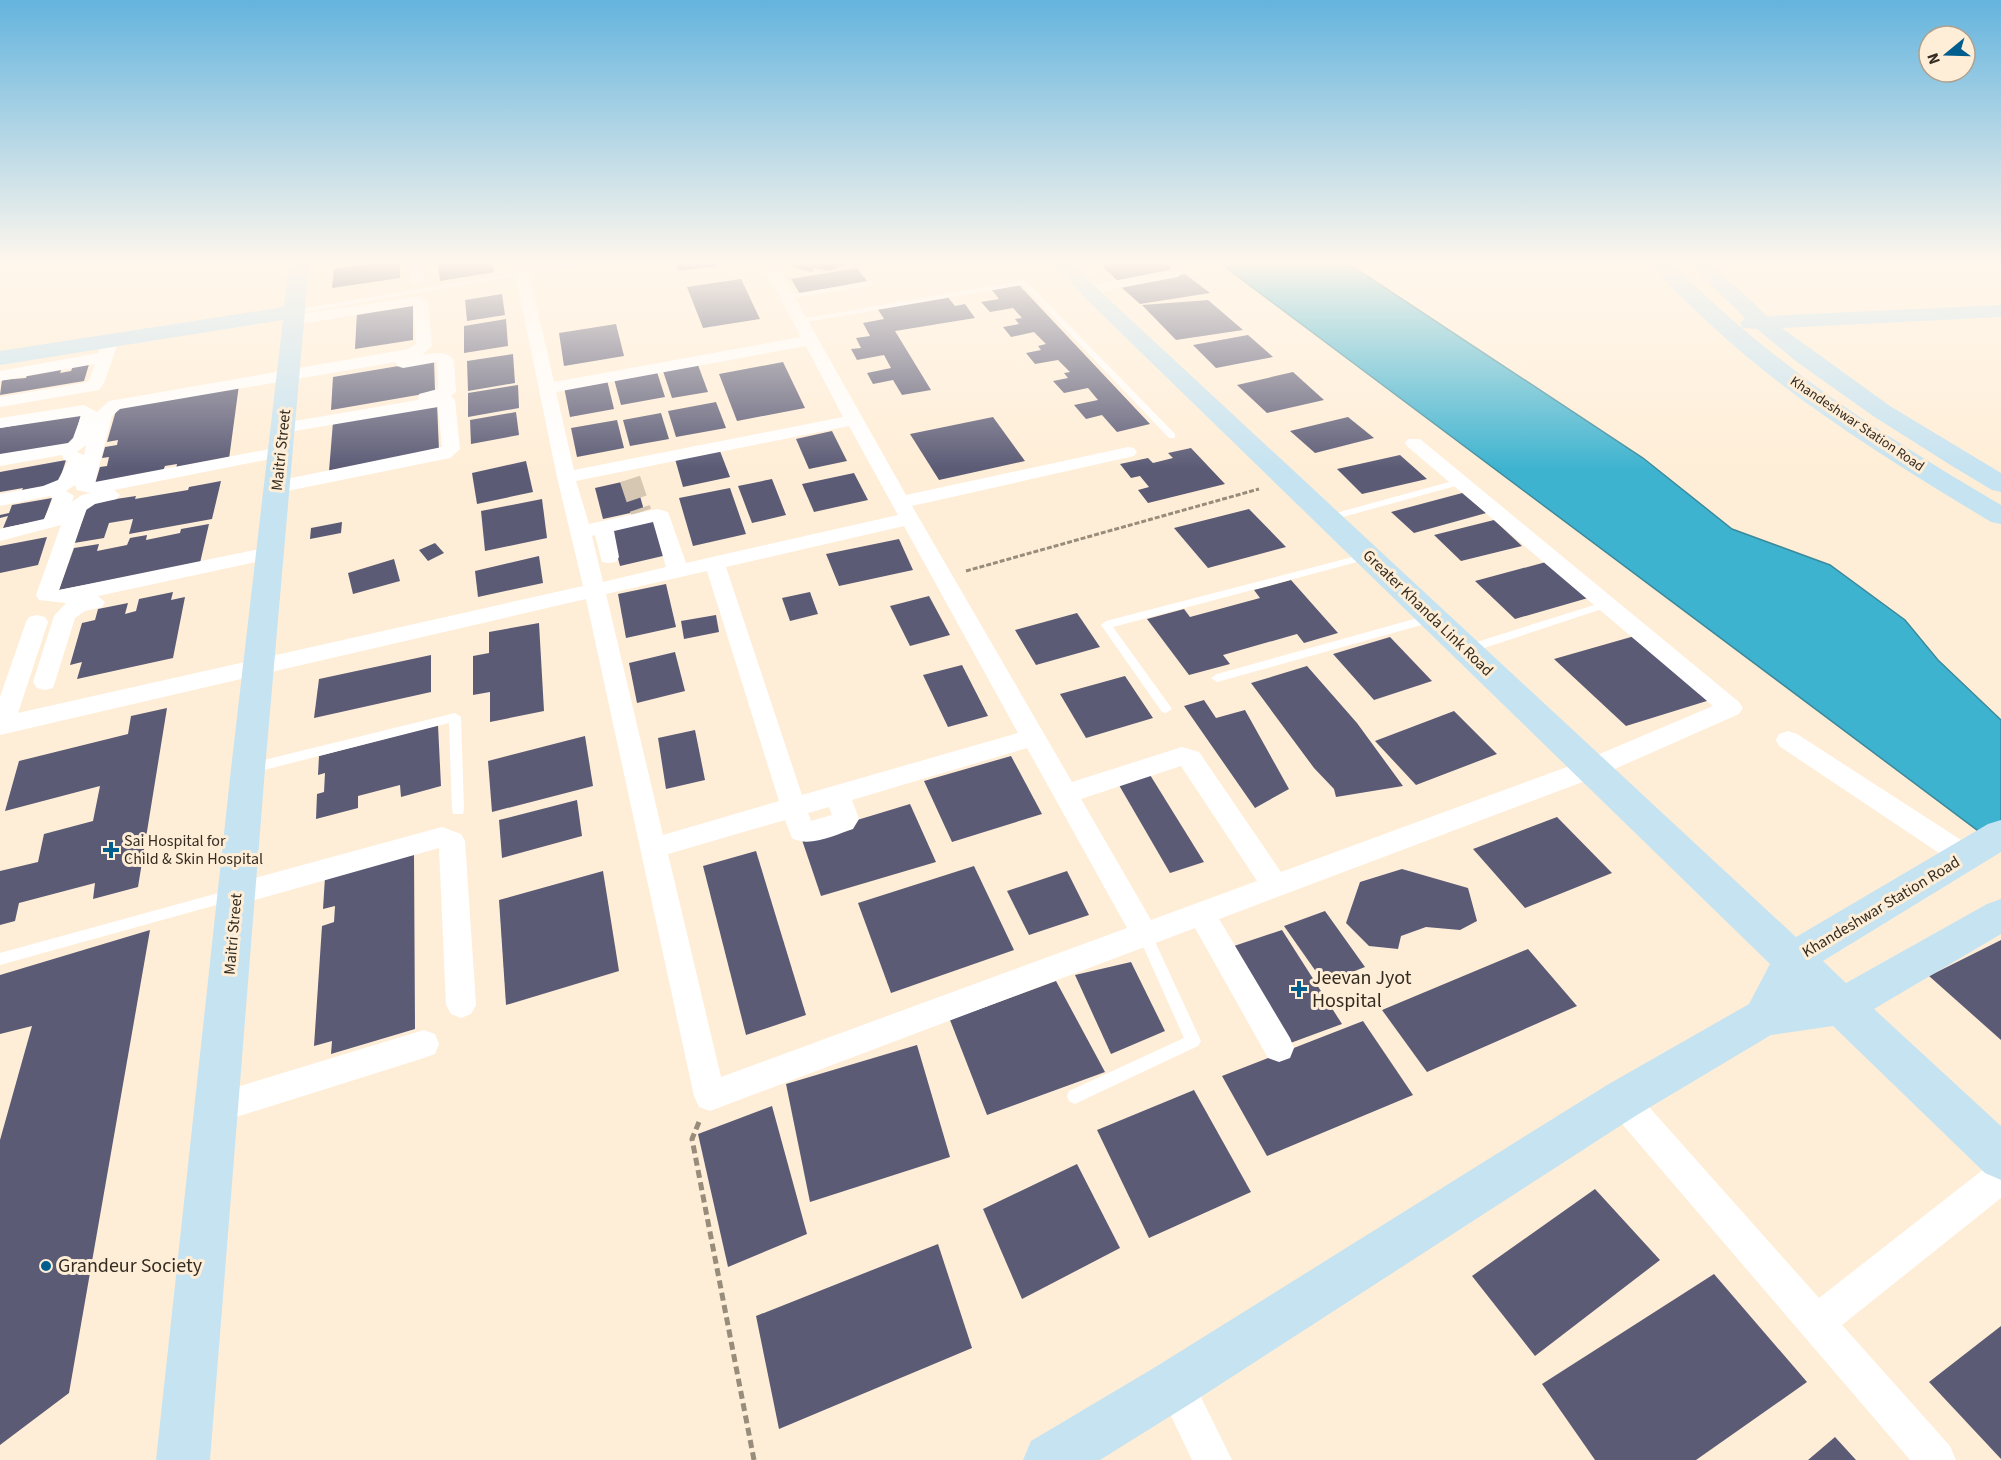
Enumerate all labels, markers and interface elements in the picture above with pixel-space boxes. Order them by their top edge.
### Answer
north arrow [1917,24,1977,84]
text: N [1922,50,1946,67]
street label: Khandeshwar Station Road [1786,372,1928,476]
street label: Maitri Street [266,408,296,492]
street label: Greater Khanda Link Road [1358,545,1498,681]
place label: Sai Hospital for Child & Skin Hospital [124,830,263,870]
marker: Sai Hospital for Child & Skin Hospital [102,841,120,859]
street label: Khandeshwar Station Road [1798,851,1964,963]
street label: Maitri Street [218,892,248,976]
place label: Jeevan Jyot Hospital [1312,964,1412,1015]
marker: Jeevan Jyot Hospital [1290,980,1308,998]
place label: Grandeur Society [58,1252,203,1280]
marker: Grandeur Society [39,1259,53,1273]

